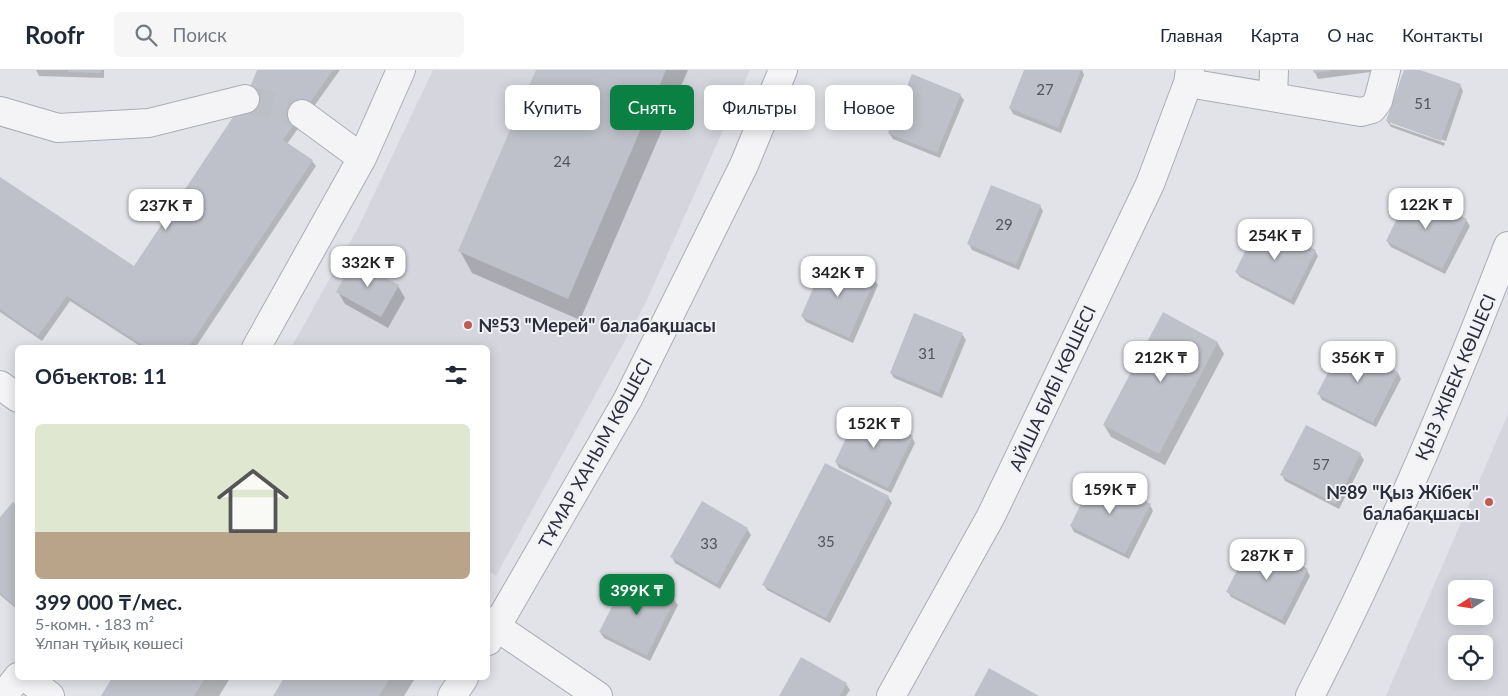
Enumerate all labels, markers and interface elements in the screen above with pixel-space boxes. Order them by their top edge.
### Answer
search box [114,12,464,57]
text: Roofr [25,20,84,49]
icon: search [132,21,160,49]
text: Поиск [172,23,227,46]
text: Главная [1160,24,1223,46]
text: Карта [1251,24,1299,46]
text: О нас [1327,24,1374,46]
text: Контакты [1402,24,1483,46]
house number: 27 [1036,80,1054,98]
chip: Купить [505,85,600,130]
chip: Снять [610,85,694,130]
chip: Фильтры [704,85,815,130]
chip: Новое [825,85,913,130]
house number: 51 [1414,94,1432,112]
house number: 24 [553,152,571,170]
pin: 122K ₸ [1385,188,1467,230]
pin: 237K ₸ [125,189,207,231]
text: 122K ₸ [1400,194,1452,213]
text: 237K ₸ [140,195,192,214]
house number: 29 [995,215,1013,233]
pin: 254K ₸ [1234,218,1316,261]
text: 254K ₸ [1249,225,1301,244]
pin: 332K ₸ [327,246,409,288]
text: 332K ₸ [342,252,394,271]
pin: 342K ₸ [797,256,879,298]
text: 342K ₸ [812,262,864,281]
street label: ҚЫЗ ЖІБЕК КӨШЕСІ [1410,291,1500,463]
street label: АЙША БИБІ КӨШЕСІ [1004,302,1100,474]
place label: №53 "Мерей" балабақшасы [478,314,716,336]
marker: №53 "Мерей" балабақшасы [462,319,474,331]
pin: 212K ₸ [1120,340,1202,383]
pin: 356K ₸ [1317,340,1399,383]
house number: 31 [918,344,936,362]
text: 212K ₸ [1135,347,1187,366]
text: 356K ₸ [1332,347,1384,366]
street label: ТҰМАР ХАНЫМ КӨШЕСІ [534,354,656,552]
icon: filters [442,361,470,389]
text: Объектов: 11 [35,363,167,388]
pin: 152K ₸ [833,406,915,449]
text: 152K ₸ [848,413,900,432]
house number: 57 [1312,455,1330,473]
icon: home [208,456,298,546]
pin: 159K ₸ [1069,472,1151,515]
text: 159K ₸ [1084,479,1136,498]
place label: №89 "Қыз Жібек" балабақшасы [1326,481,1479,524]
marker: №89 "Қыз Жібек" балабақшасы [1483,496,1495,508]
house number: 35 [817,532,835,550]
house number: 33 [700,534,718,552]
pin: 287K ₸ [1226,538,1308,581]
text: 287K ₸ [1241,545,1293,564]
pin: 399K ₸ [596,574,678,616]
text: 399K ₸ [611,580,663,599]
north arrow [1448,580,1492,625]
map controls [1448,580,1493,680]
text: 399 000 ₸/мес. [35,589,182,614]
text: 5-комн. · 183 m² [35,614,154,633]
text: Ұлпан тұйық көшесі [35,633,183,652]
button: locate [1448,635,1493,680]

